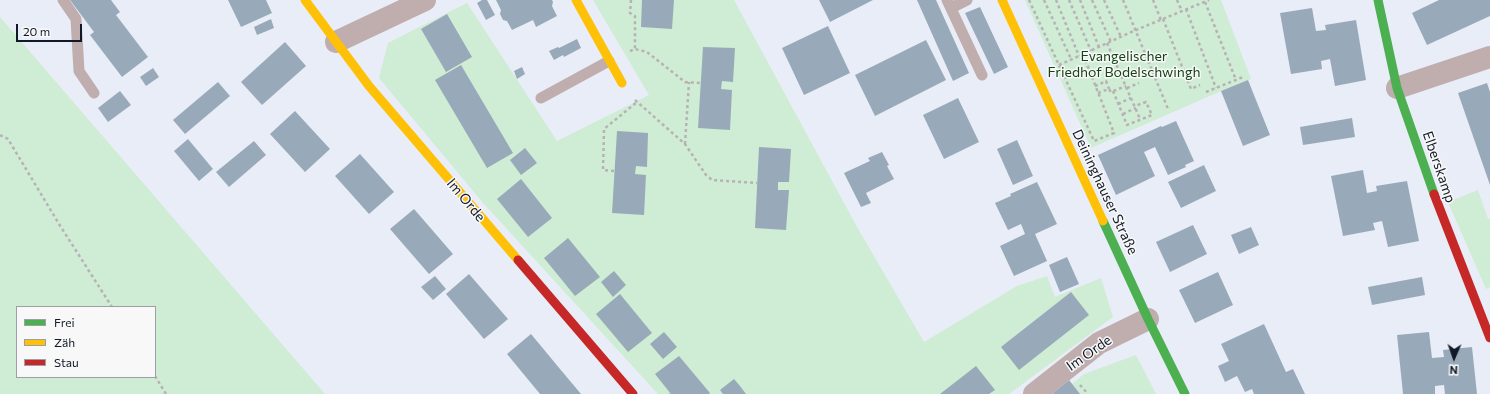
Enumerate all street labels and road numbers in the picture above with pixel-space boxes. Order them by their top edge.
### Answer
street label: Deininghauser Straße [1069,127,1141,257]
street label: Elberskamp [1419,129,1459,205]
street label: Im Orde [443,175,489,225]
street label: Im Orde [1063,331,1115,375]

